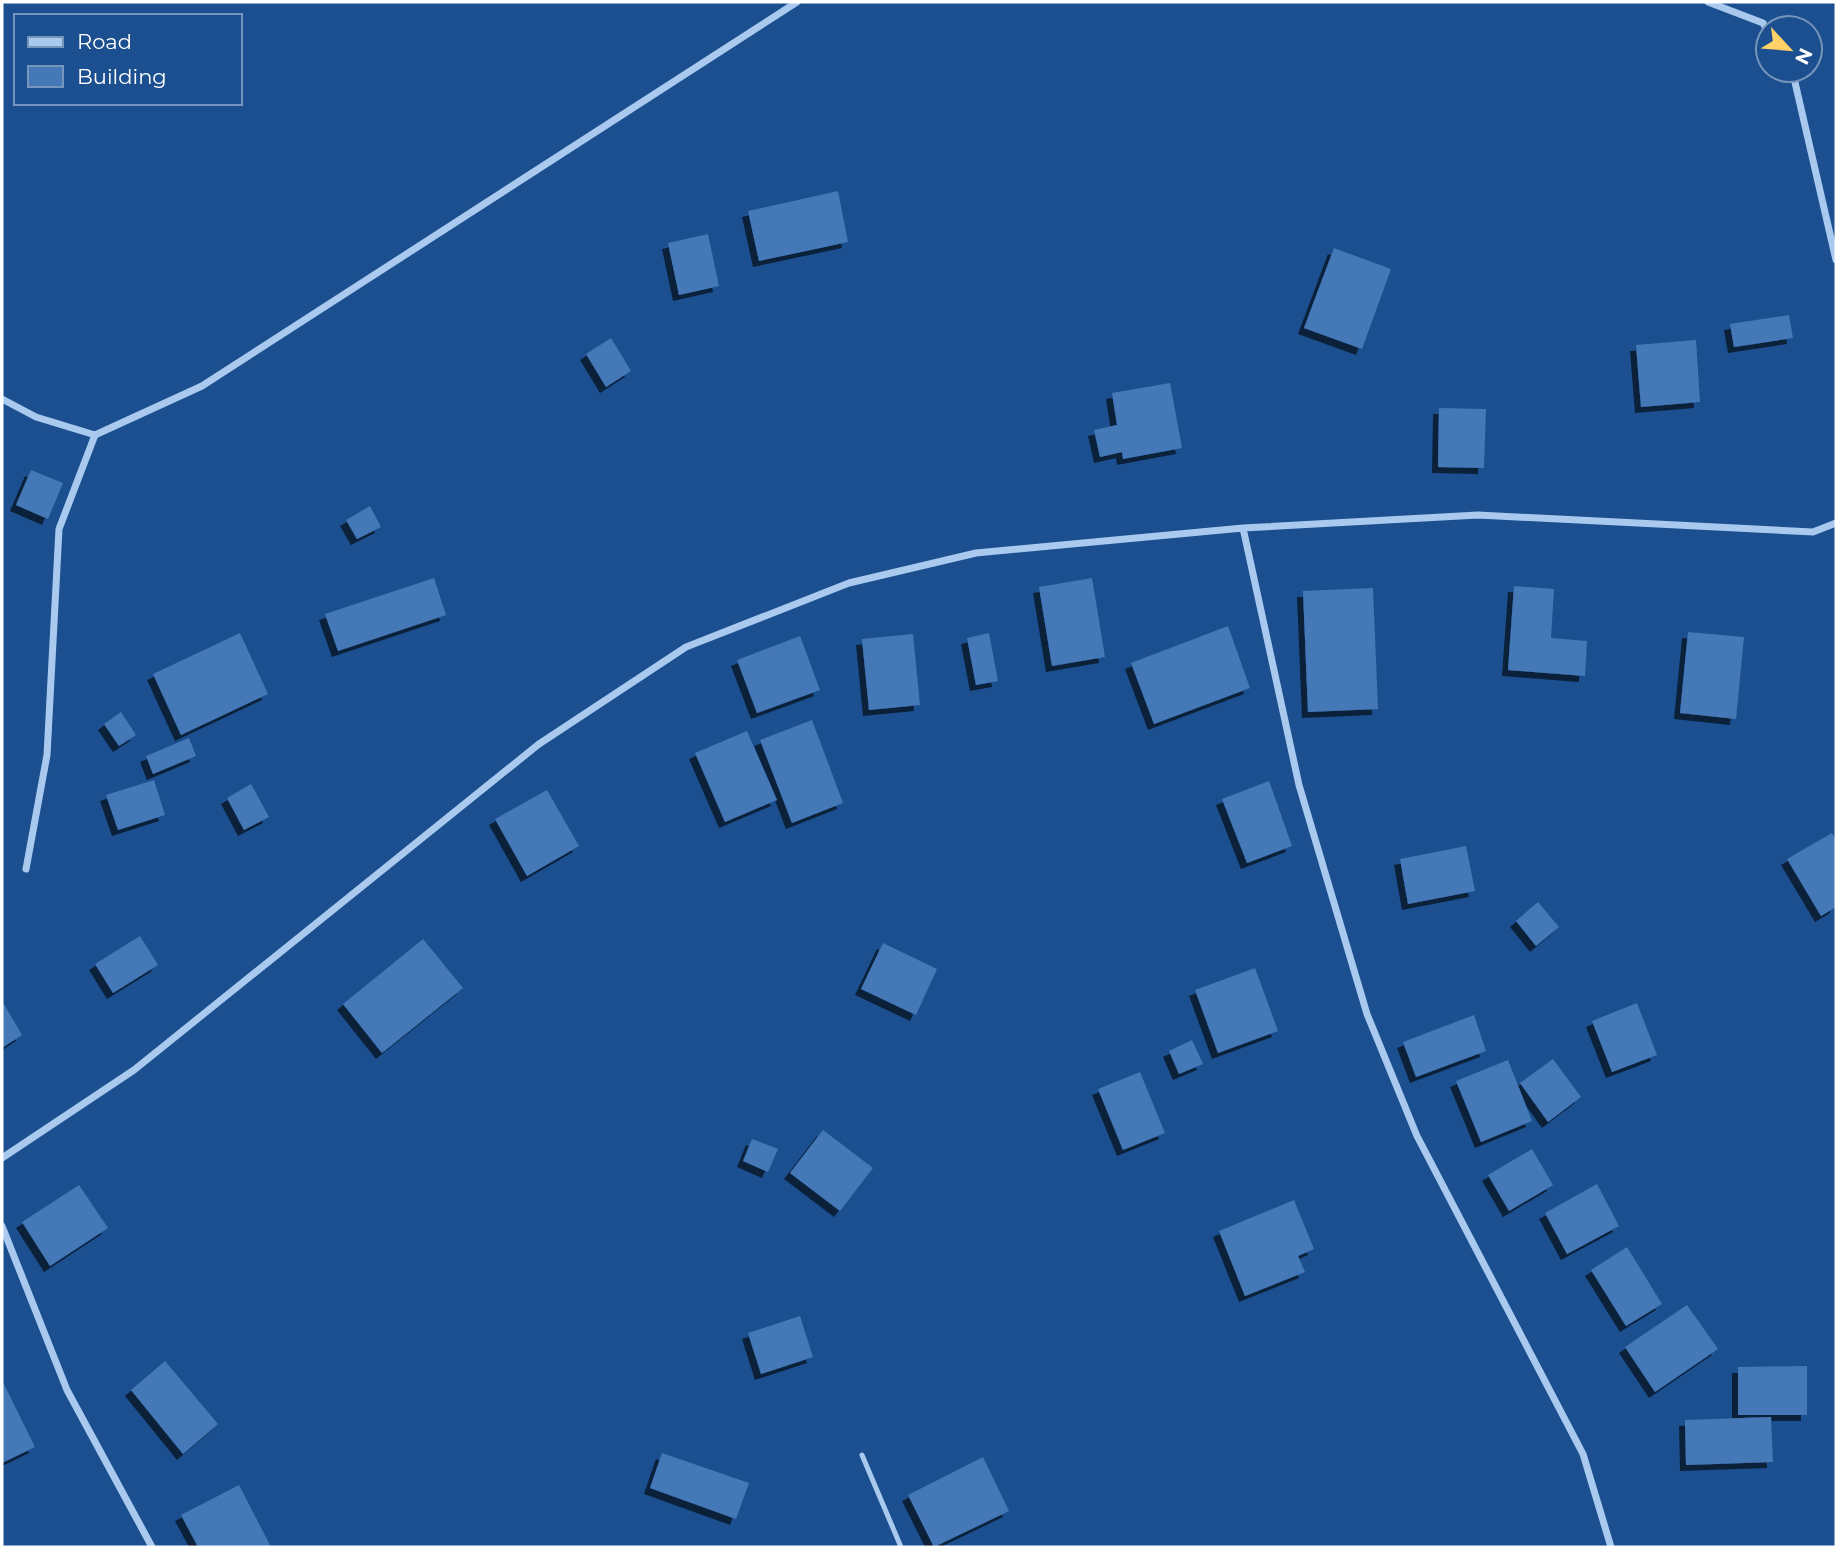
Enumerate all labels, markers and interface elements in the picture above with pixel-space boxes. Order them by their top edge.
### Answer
legend [14,14,242,105]
north arrow [1754,14,1824,84]
text: Road [77,29,132,54]
text: N [1790,44,1818,68]
text: Building [77,64,167,89]

